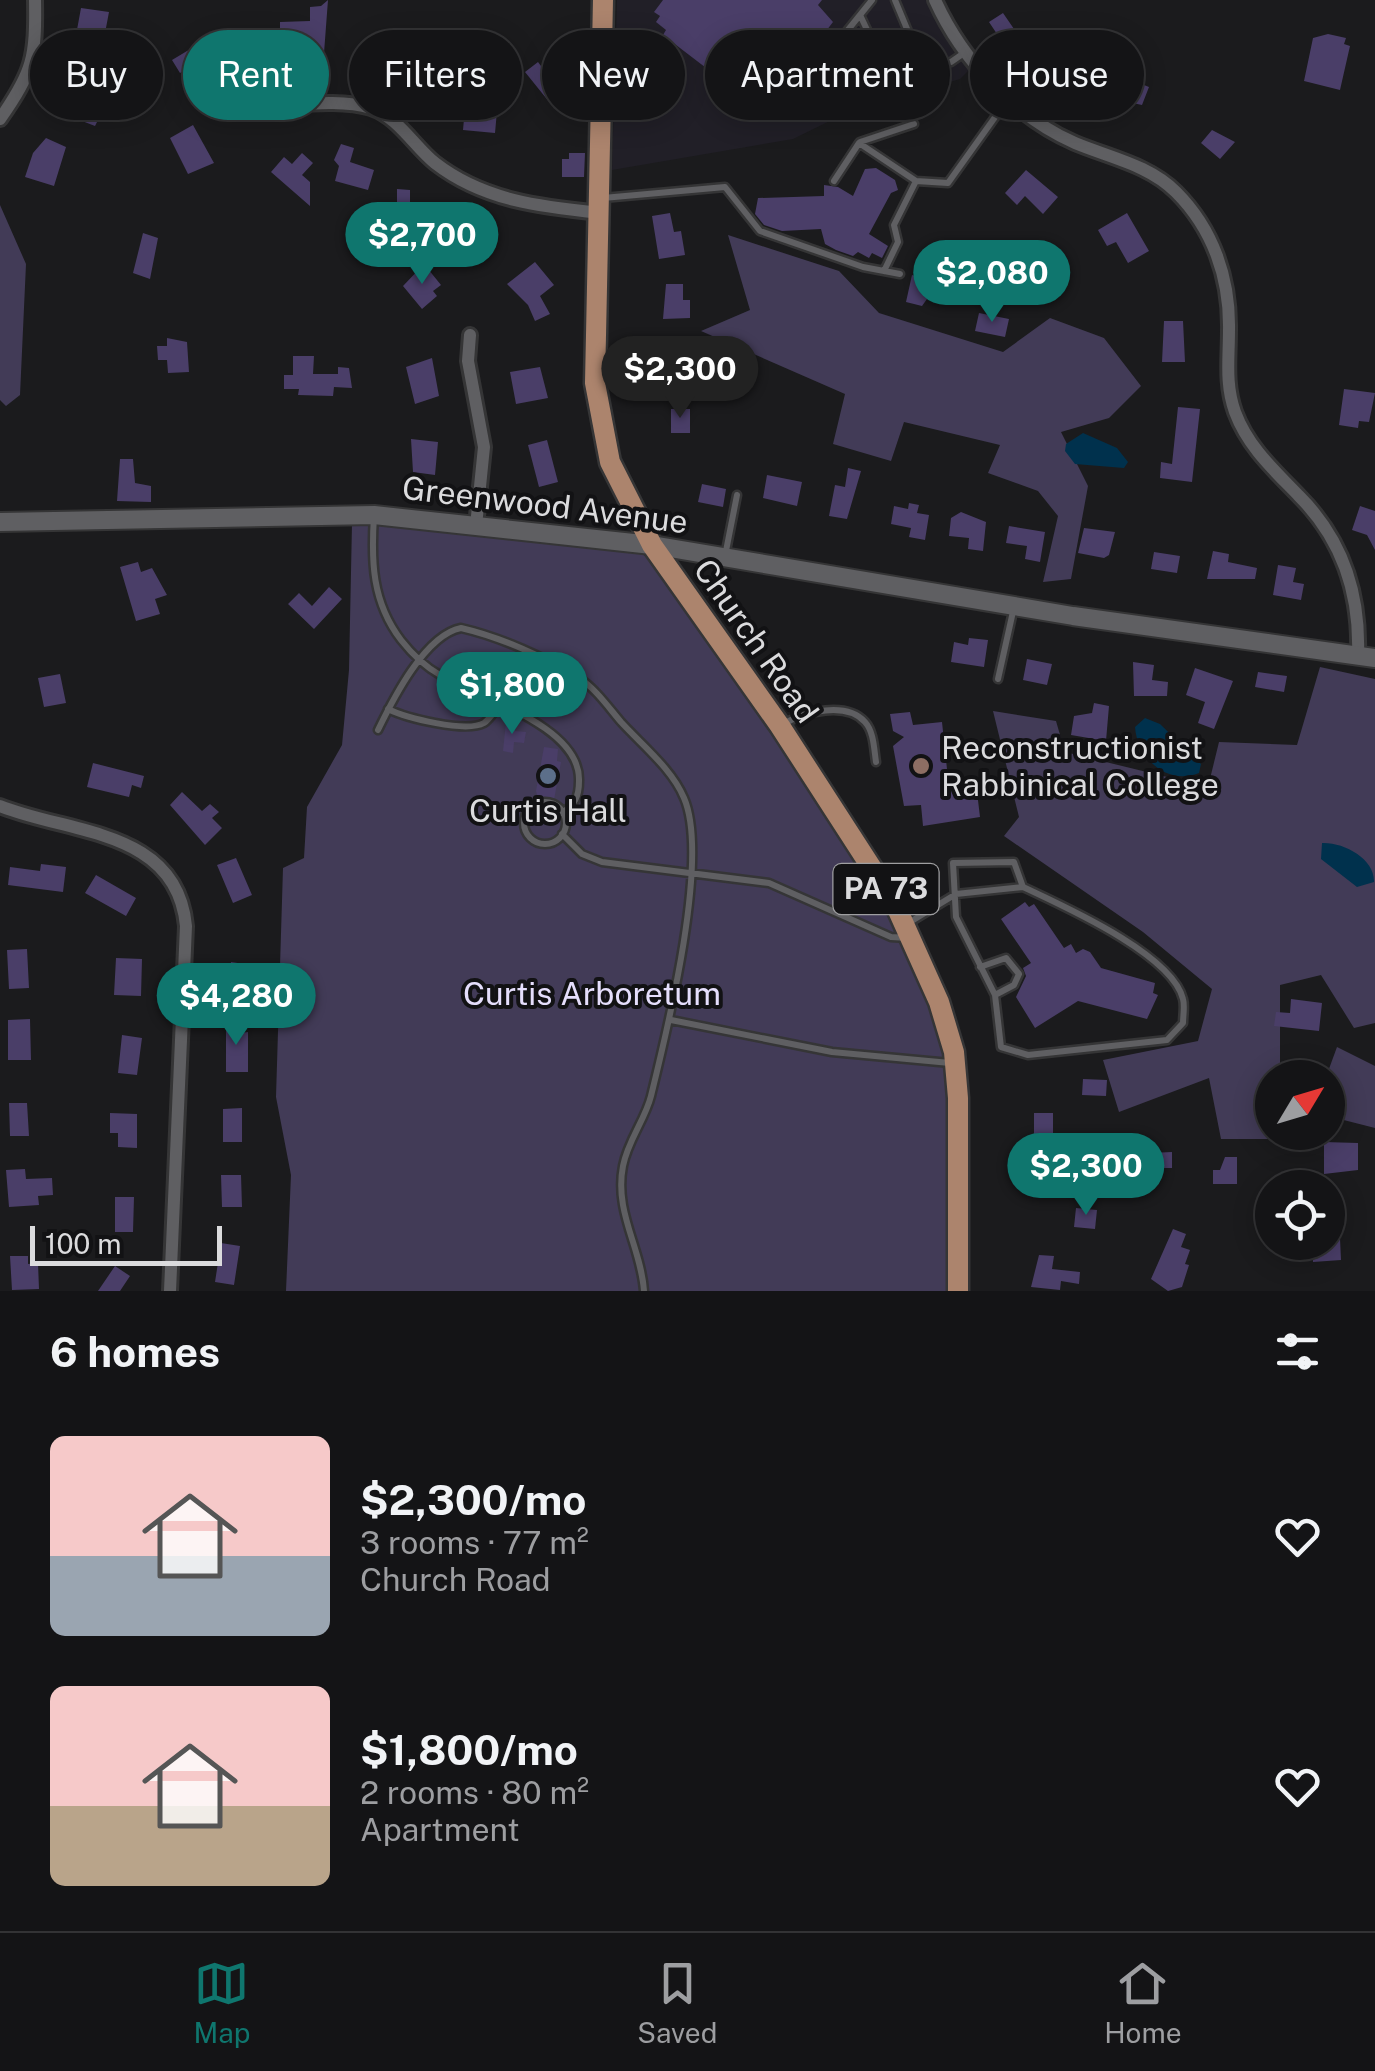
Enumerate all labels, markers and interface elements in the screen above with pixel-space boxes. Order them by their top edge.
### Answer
chip: Buy [30,30,163,120]
chip: Rent [183,30,329,120]
chip: Filters [349,30,522,120]
chip: New [542,30,685,120]
chip: Apartment [705,30,950,120]
chip: House [970,30,1144,120]
pin: $2,700 [341,202,503,287]
text: $2,700 [367,216,477,253]
pin: $2,080 [911,240,1073,325]
text: $2,080 [935,254,1049,291]
pin: $2,300 [599,336,761,421]
text: $2,300 [623,350,737,387]
street label: Greenwood Avenue [400,469,690,540]
street label: Church Road [687,552,826,729]
pin: $1,800 [431,652,593,737]
text: $1,800 [459,666,565,703]
place label: Reconstructionist Rabbinical College [941,729,1219,803]
marker: Reconstructionist Rabbinical College [910,755,932,777]
marker: Curtis Hall [537,765,559,787]
place label: Curtis Hall [469,792,627,829]
road number: PA 73 [834,864,938,914]
pin: $4,280 [155,963,317,1048]
park label: Curtis Arboretum [463,975,721,1012]
text: $4,280 [179,977,293,1014]
north arrow [1255,1060,1345,1150]
map controls [1255,1060,1345,1260]
pin: $2,300 [1005,1133,1167,1218]
text: $2,300 [1029,1147,1143,1184]
button: locate [1255,1170,1345,1260]
scale bar [30,1221,222,1266]
text: 100 m [45,1227,122,1260]
icon: filters [1270,1324,1325,1379]
text: 6 homes [50,1327,220,1376]
text: $2,300/mo [360,1475,586,1524]
icon: home [130,1476,250,1596]
icon: heart [1270,1509,1325,1564]
text: 3 rooms · 77 m² [360,1524,589,1561]
text: Church Road [360,1561,551,1598]
text: $1,800/mo [360,1725,578,1774]
icon: home [130,1726,250,1846]
icon: heart [1270,1759,1325,1814]
text: 2 rooms · 80 m² [360,1774,589,1811]
text: Apartment [360,1811,520,1848]
tab: Map [193,1956,250,2049]
tab: Saved [637,1956,717,2049]
tab: Home [1104,1956,1182,2049]

